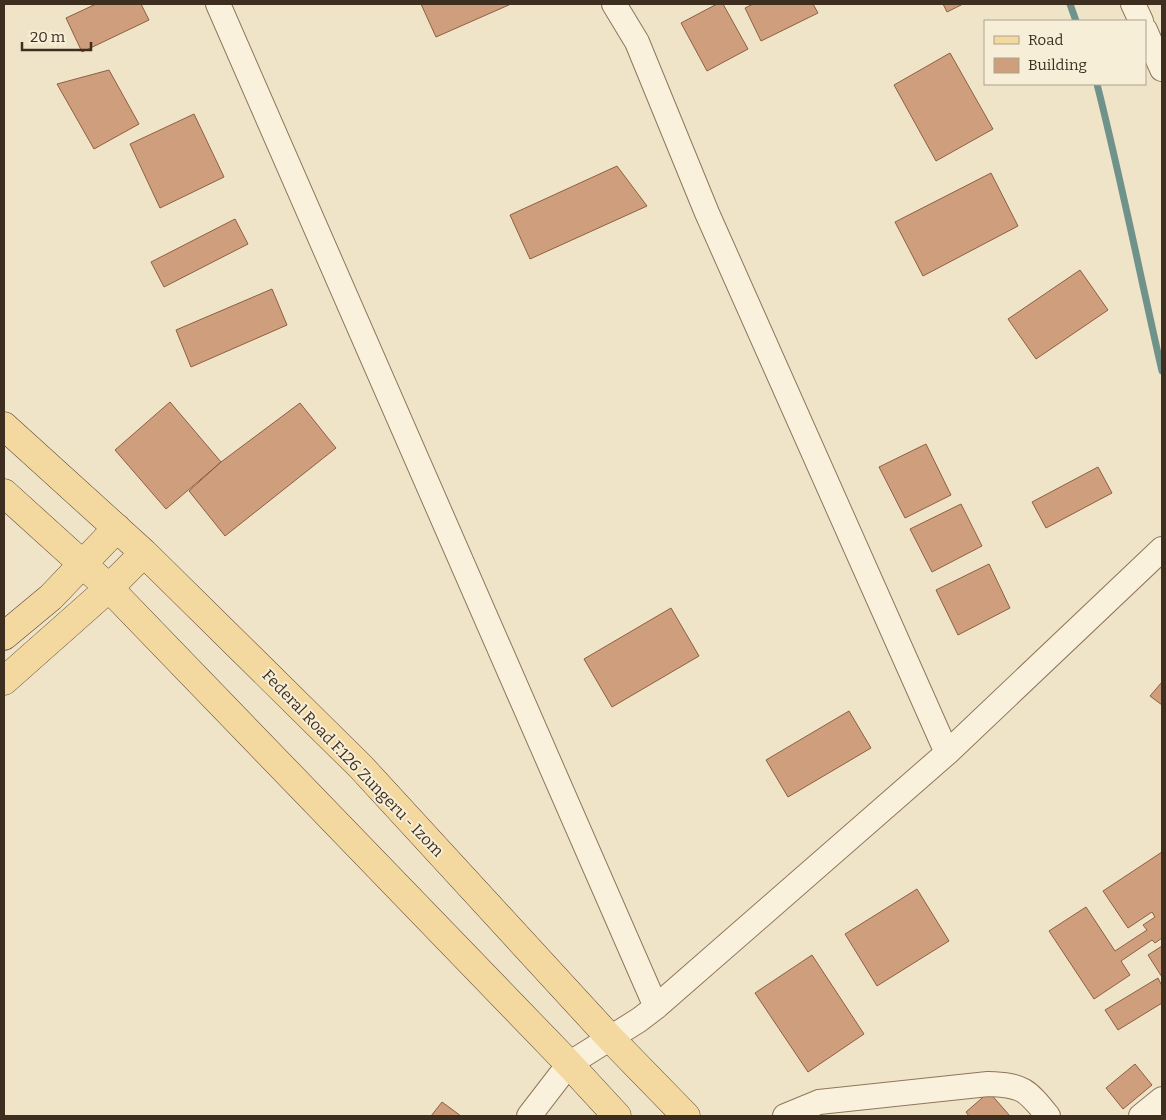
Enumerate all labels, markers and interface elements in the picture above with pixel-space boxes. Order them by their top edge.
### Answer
scale bar [22,20,91,52]
legend [984,20,1146,85]
text: 20 m [30,28,66,46]
text: Road [1028,31,1063,49]
text: Building [1028,56,1087,74]
street label: Federal Road F.126 Zungeru - Izom [258,666,448,860]

